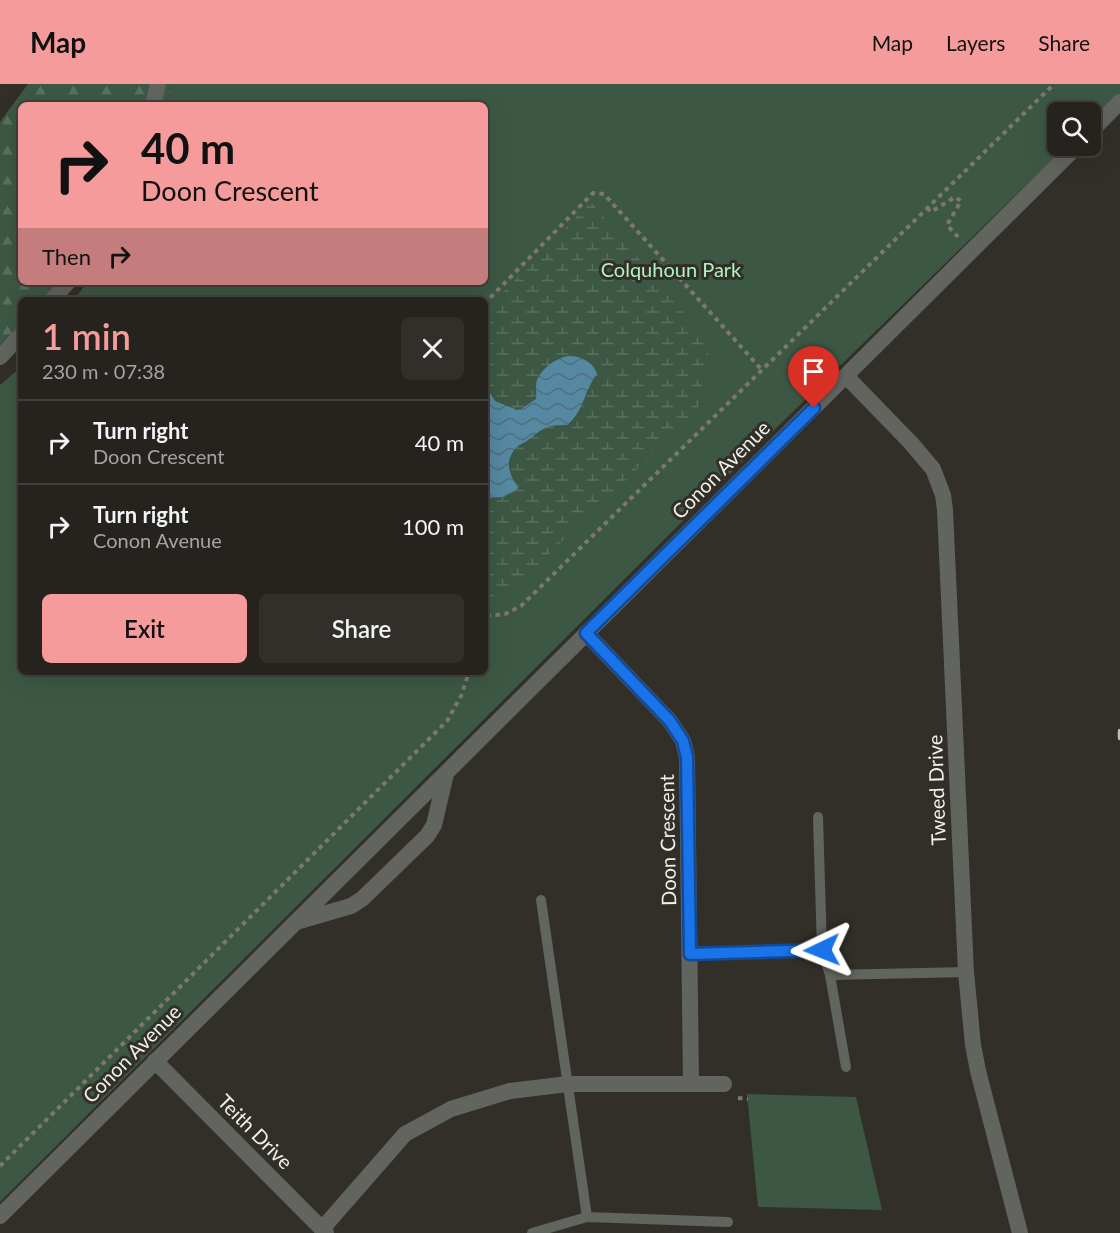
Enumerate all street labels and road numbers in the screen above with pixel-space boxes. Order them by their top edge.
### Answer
street label: Conon Avenue [666,415,774,523]
street label: Tweed Drive [922,734,950,846]
street label: Doon Crescent [654,774,680,906]
street label: Conon Avenue [77,999,185,1107]
street label: Teith Drive [213,1089,298,1174]

